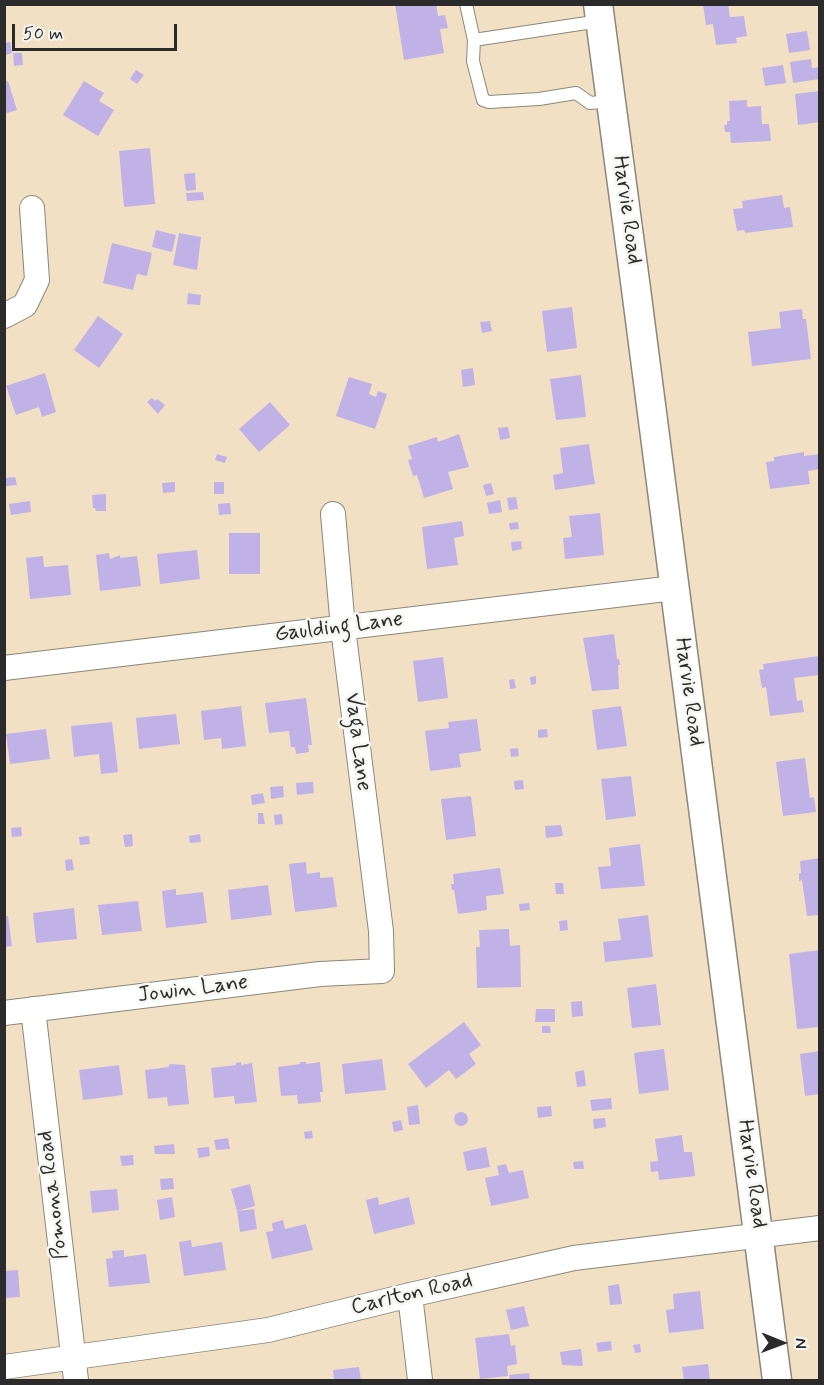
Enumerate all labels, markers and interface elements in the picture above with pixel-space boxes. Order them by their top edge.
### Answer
scale bar [15,12,180,50]
text: 50 m [23,22,63,46]
street label: Harvie Road [605,154,647,266]
street label: Gaulding Lane [273,607,405,649]
street label: Harvie Road [667,636,709,748]
street label: Vaga Lane [338,691,376,793]
street label: Jowin Lane [136,970,250,1010]
street label: Harvie Road [730,1118,772,1230]
street label: Pomona Road [33,1129,75,1261]
street label: Carlton Road [349,1268,475,1322]
north arrow [752,1313,812,1373]
text: N [790,1338,811,1349]

